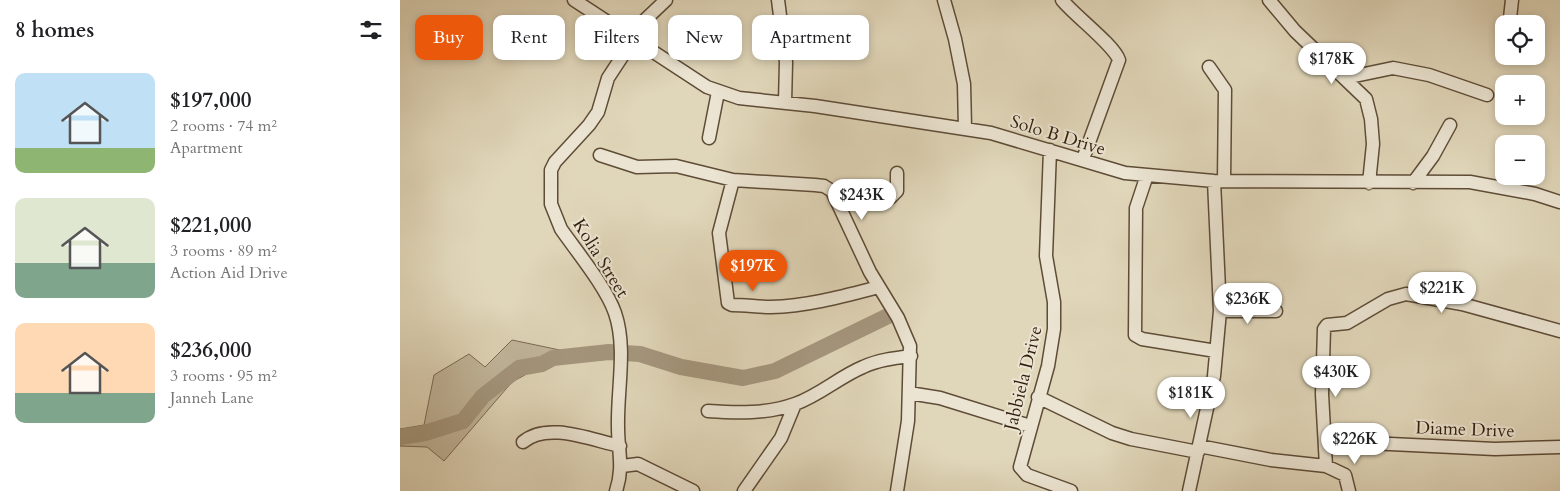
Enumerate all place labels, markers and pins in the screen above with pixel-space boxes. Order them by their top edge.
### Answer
pin: $178K [1297,42,1367,85]
pin: $243K [827,178,897,221]
pin: $197K [718,250,788,292]
pin: $221K [1407,272,1477,314]
pin: $236K [1213,282,1283,325]
pin: $430K [1301,356,1371,398]
pin: $181K [1156,376,1226,419]
pin: $226K [1320,422,1390,465]

